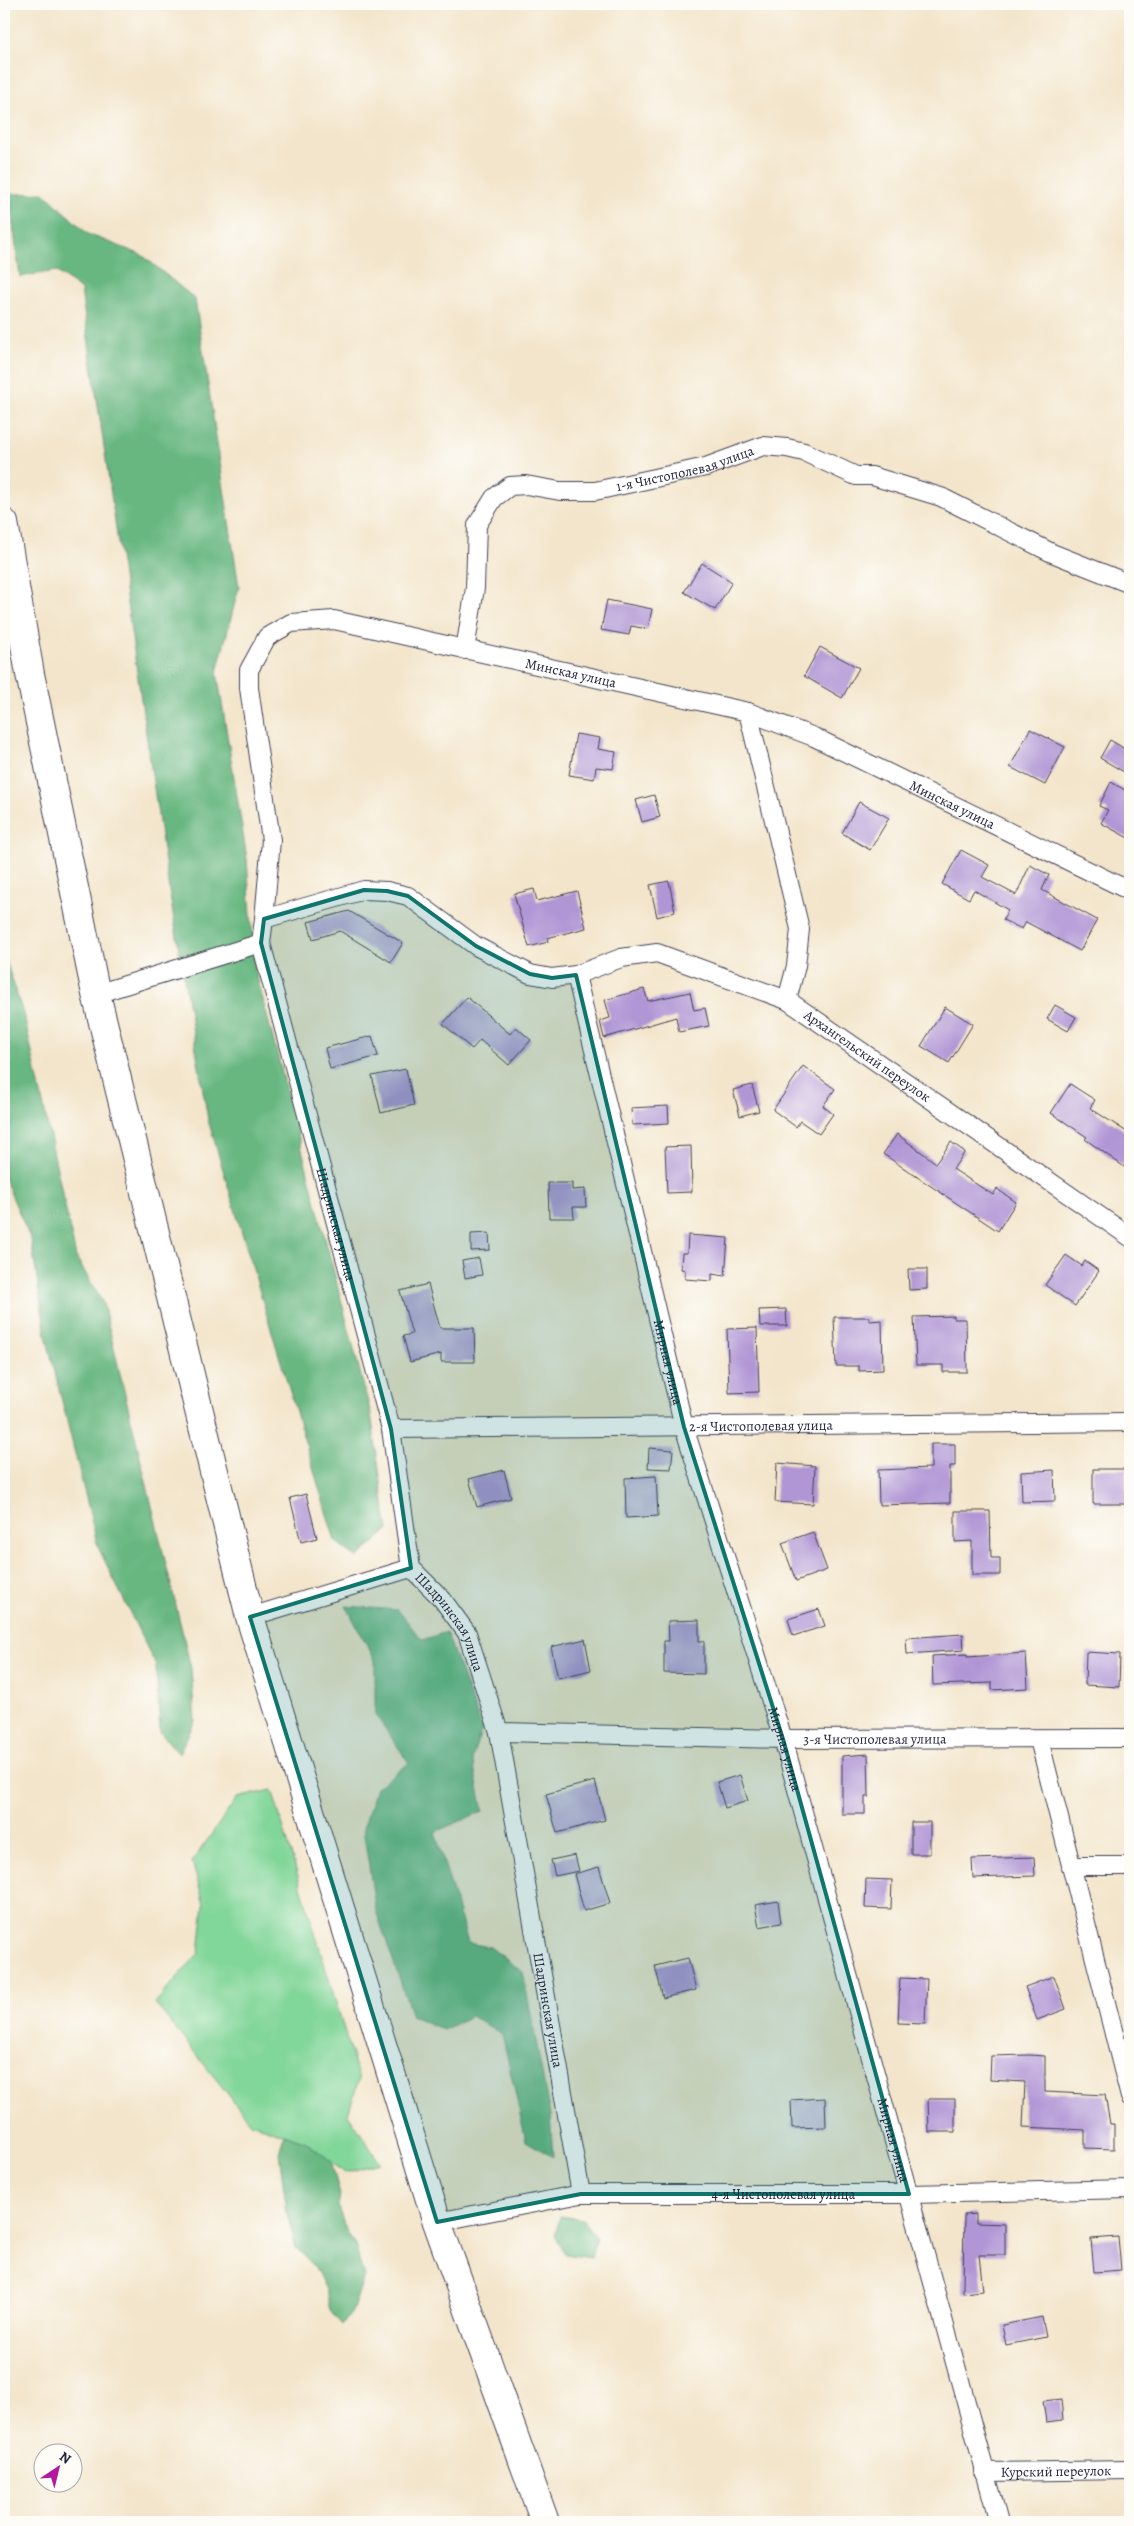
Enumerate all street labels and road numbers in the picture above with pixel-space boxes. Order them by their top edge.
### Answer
street label: 1-я Чистополевая улица [614,441,757,496]
street label: Минская улица [523,654,619,693]
street label: Минская улица [906,776,999,834]
street label: Архангельский переулок [799,1005,934,1107]
street label: Шадринская улица [311,1165,360,1284]
street label: Мирная улица [649,1318,688,1407]
street label: 2-я Чистополевая улица [689,1416,834,1436]
street label: Шадринская улица [410,1568,488,1674]
street label: Мирная улица [763,1704,806,1794]
street label: 3-я Чистополевая улица [803,1730,947,1749]
street label: Шадринская улица [528,1951,567,2070]
street label: Мирная улица [872,2096,914,2185]
street label: 4-я Чистополевая улица [711,2185,856,2204]
street label: Курский переулок [1001,2461,1111,2482]

